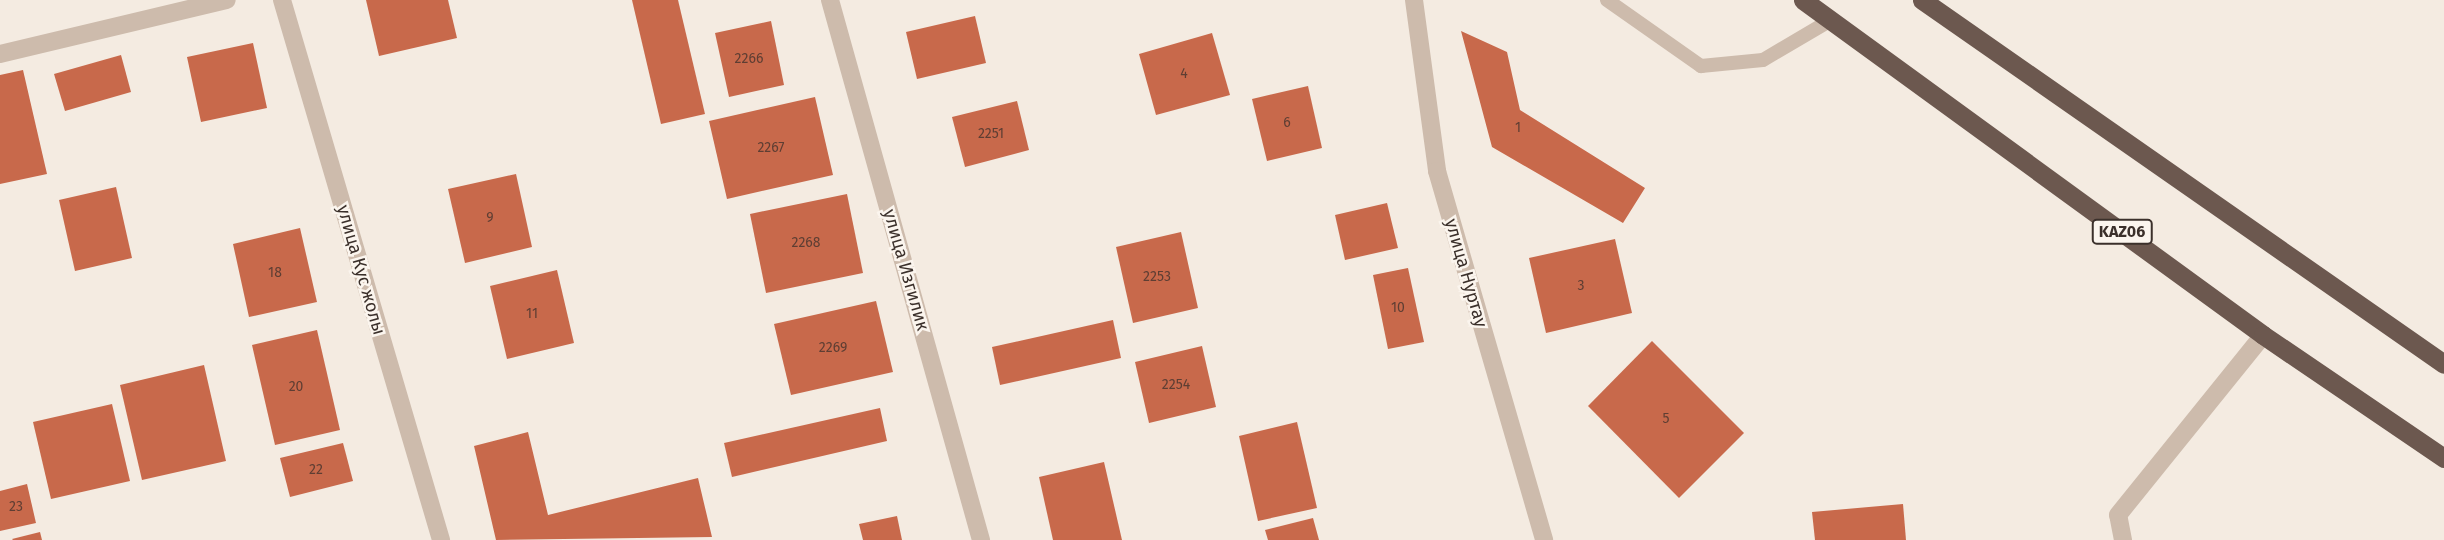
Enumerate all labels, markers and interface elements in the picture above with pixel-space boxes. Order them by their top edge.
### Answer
house number: 2266 [735,51,763,67]
house number: 4 [1180,66,1188,82]
house number: 6 [1283,115,1291,131]
house number: 1 [1515,120,1521,136]
house number: 2251 [978,126,1004,142]
house number: 2267 [757,140,785,156]
street label: улица Кус жолы [332,203,390,337]
street label: улица Изгилик [878,207,934,333]
house number: 9 [486,210,494,226]
street label: улица Нуртау [1440,216,1492,330]
road number: KАZ06 [2090,220,2154,244]
house number: 2268 [791,235,821,251]
house number: 18 [268,265,282,281]
house number: 2253 [1143,269,1171,285]
house number: 3 [1578,278,1584,294]
house number: 10 [1391,300,1405,316]
house number: 11 [526,306,538,322]
house number: 2269 [819,340,847,356]
house number: 2254 [1162,377,1190,393]
house number: 20 [289,379,303,395]
house number: 5 [1662,411,1670,427]
house number: 22 [309,462,323,478]
house number: 23 [9,499,23,515]

